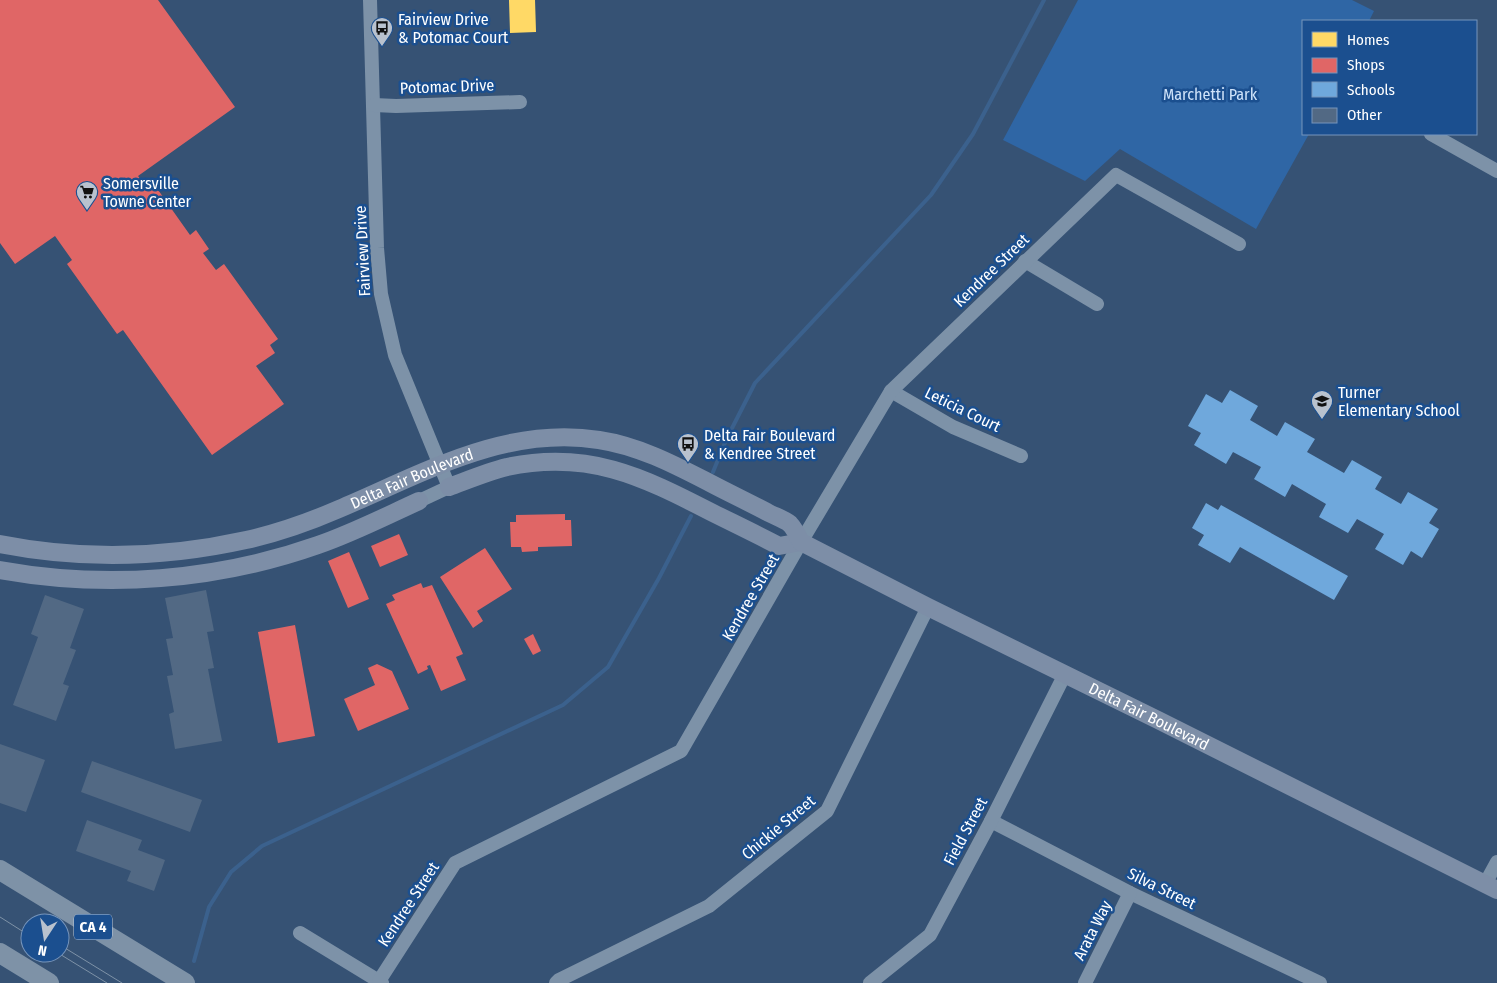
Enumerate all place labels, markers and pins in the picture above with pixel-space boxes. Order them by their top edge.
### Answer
place label: Fairview Drive & Potomac Court [398,10,509,47]
bus stop icon: Fairview Drive & Potomac Court [370,16,394,47]
place label: Somersville Towne Center [103,174,192,211]
supermarket icon: Somersville Towne Center [75,180,99,211]
place label: Turner Elementary School [1338,383,1460,420]
school or university icon: Turner Elementary School [1310,389,1334,420]
place label: Delta Fair Boulevard & Kendree Street [704,426,835,463]
bus stop icon: Delta Fair Boulevard & Kendree Street [676,432,700,463]

